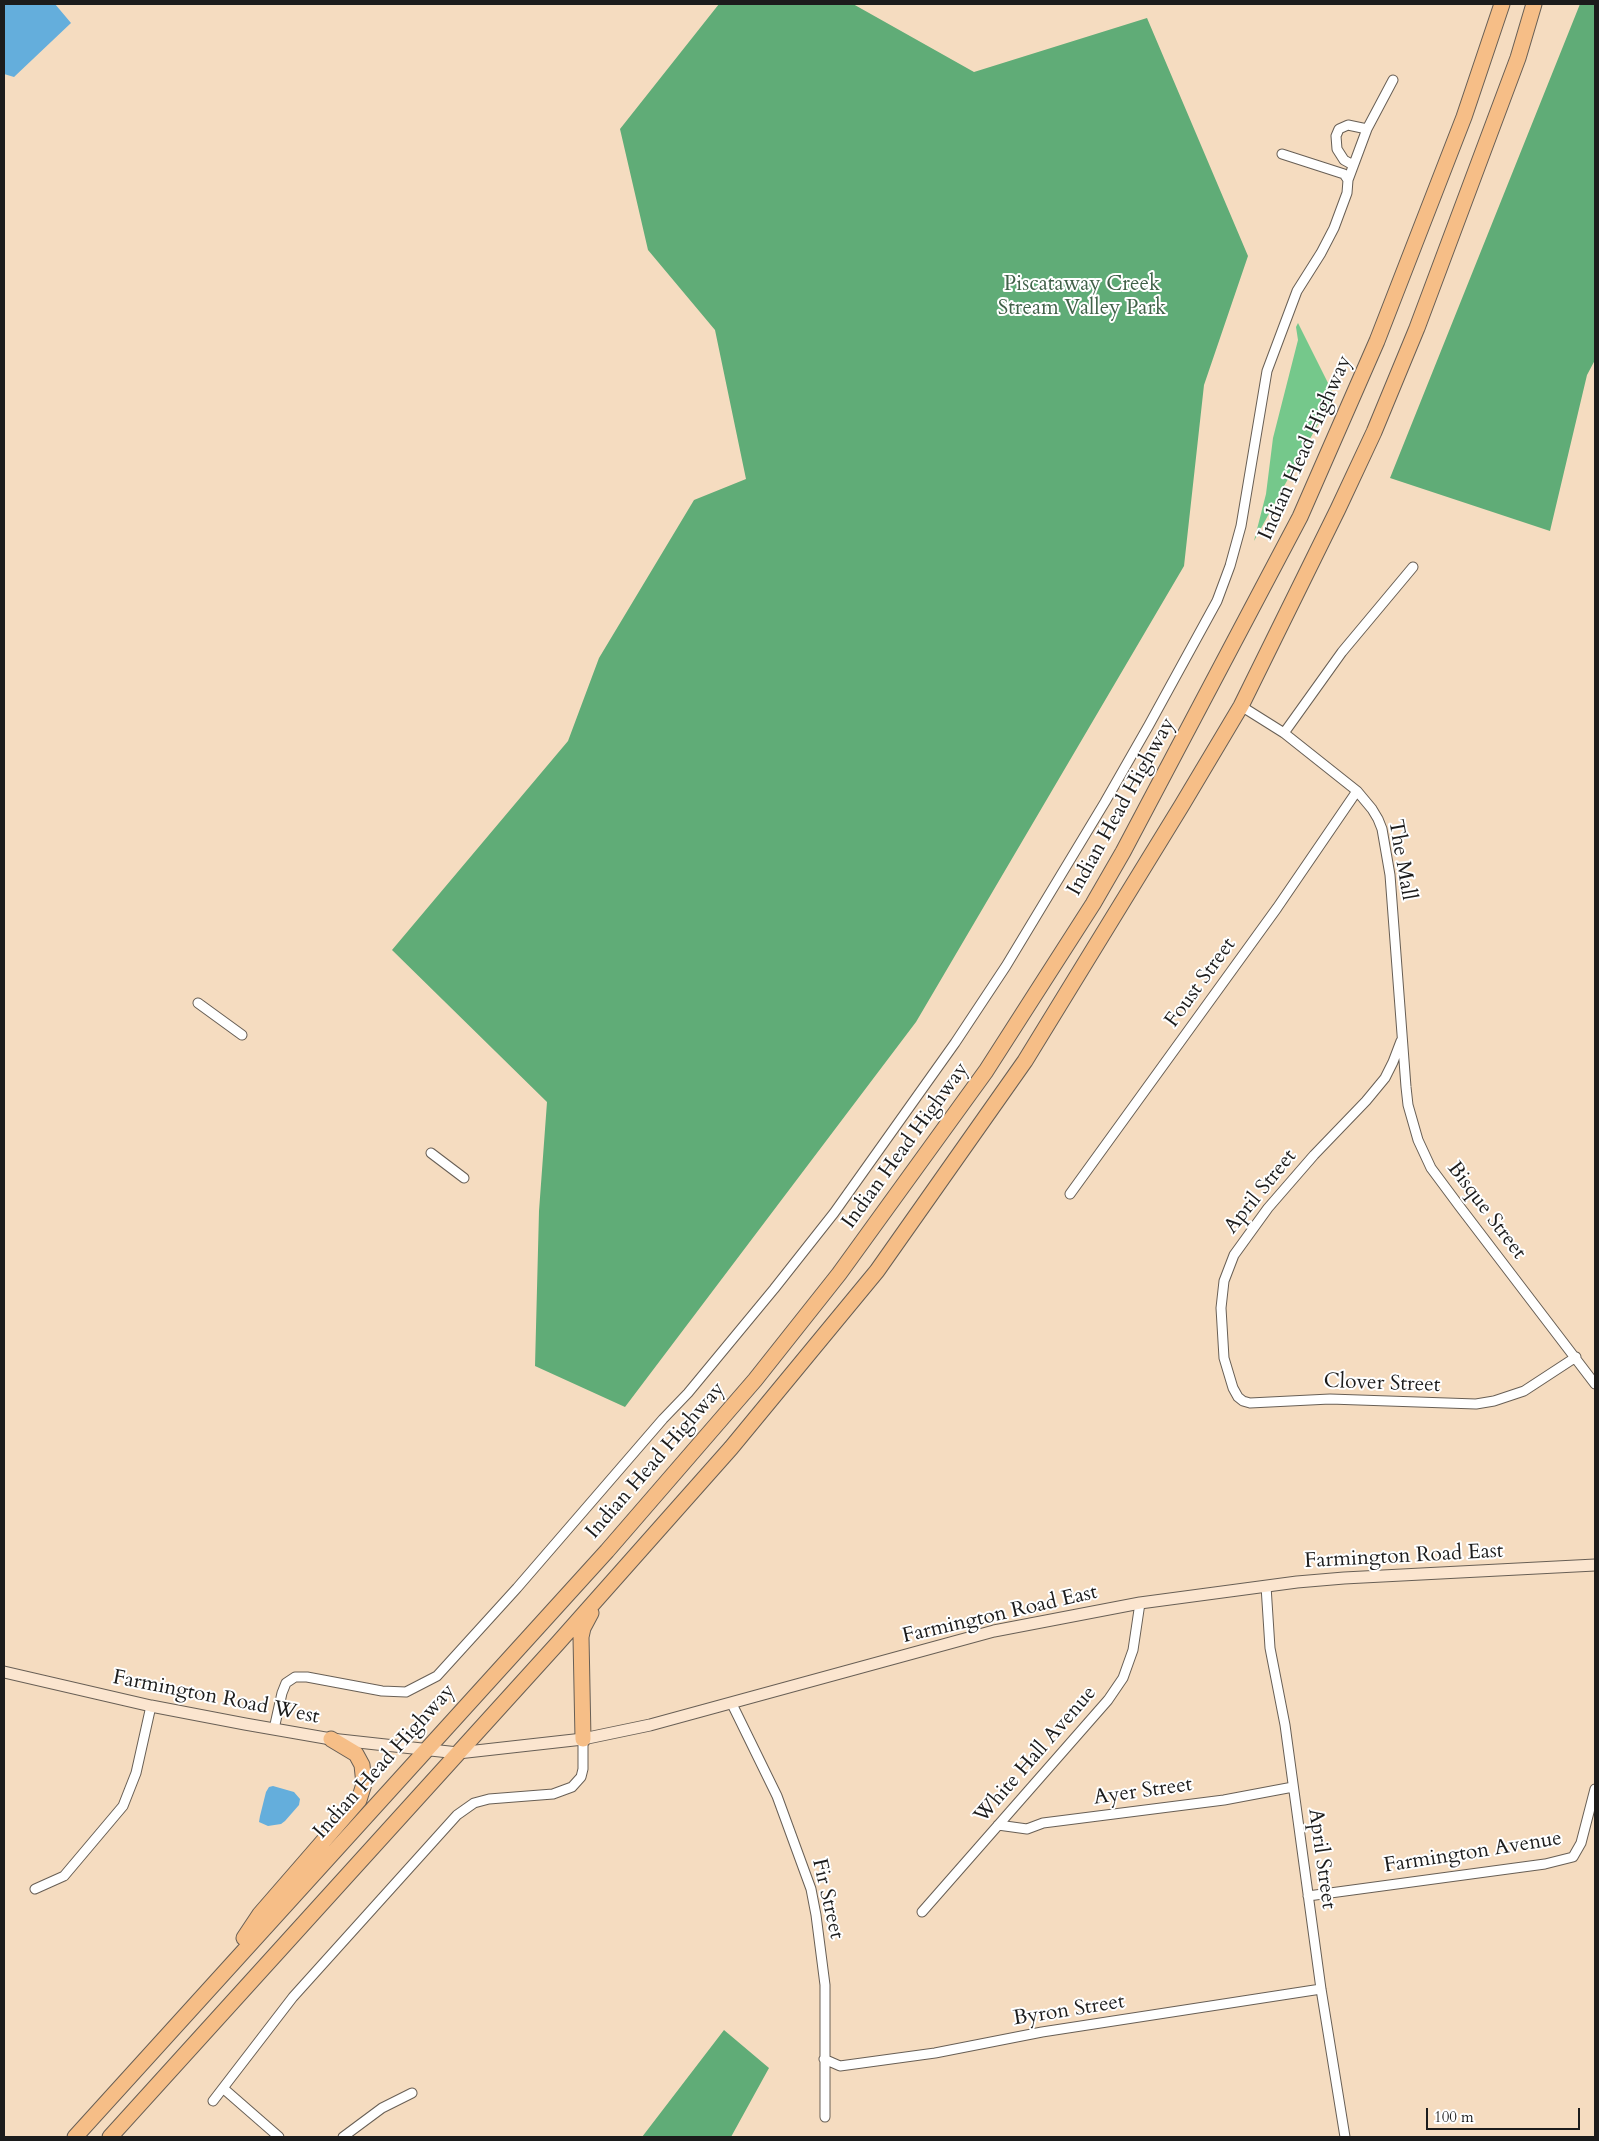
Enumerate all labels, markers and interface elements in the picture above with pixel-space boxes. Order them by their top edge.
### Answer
park label: Piscataway Creek Stream Valley Park [998,272,1166,322]
street label: Indian Head Highway [1254,352,1358,544]
street label: Indian Head Highway [1063,714,1181,900]
street label: The Mall [1382,818,1420,902]
street label: Foust Street [1160,933,1242,1033]
street label: Indian Head Highway [837,1058,975,1234]
street label: April Street [1219,1145,1303,1239]
street label: Bisque Street [1441,1157,1531,1265]
street label: Clover Street [1323,1369,1441,1399]
street label: Indian Head Highway [581,1377,731,1545]
street label: Farmington Road East [1304,1539,1504,1575]
street label: Farmington Road East [900,1580,1100,1650]
street label: Farmington Road West [111,1666,321,1730]
street label: Indian Head Highway [309,1679,461,1845]
street label: White Hall Avenue [970,1681,1102,1829]
street label: Ayer Street [1092,1773,1194,1811]
street label: April Street [1301,1807,1341,1911]
street label: Farmington Avenue [1382,1826,1564,1880]
street label: Fir Street [806,1856,848,1942]
street label: Byron Street [1011,1990,1127,2032]
scale bar [1429,2098,1583,2130]
text: 100 m [1434,2107,1474,2127]

